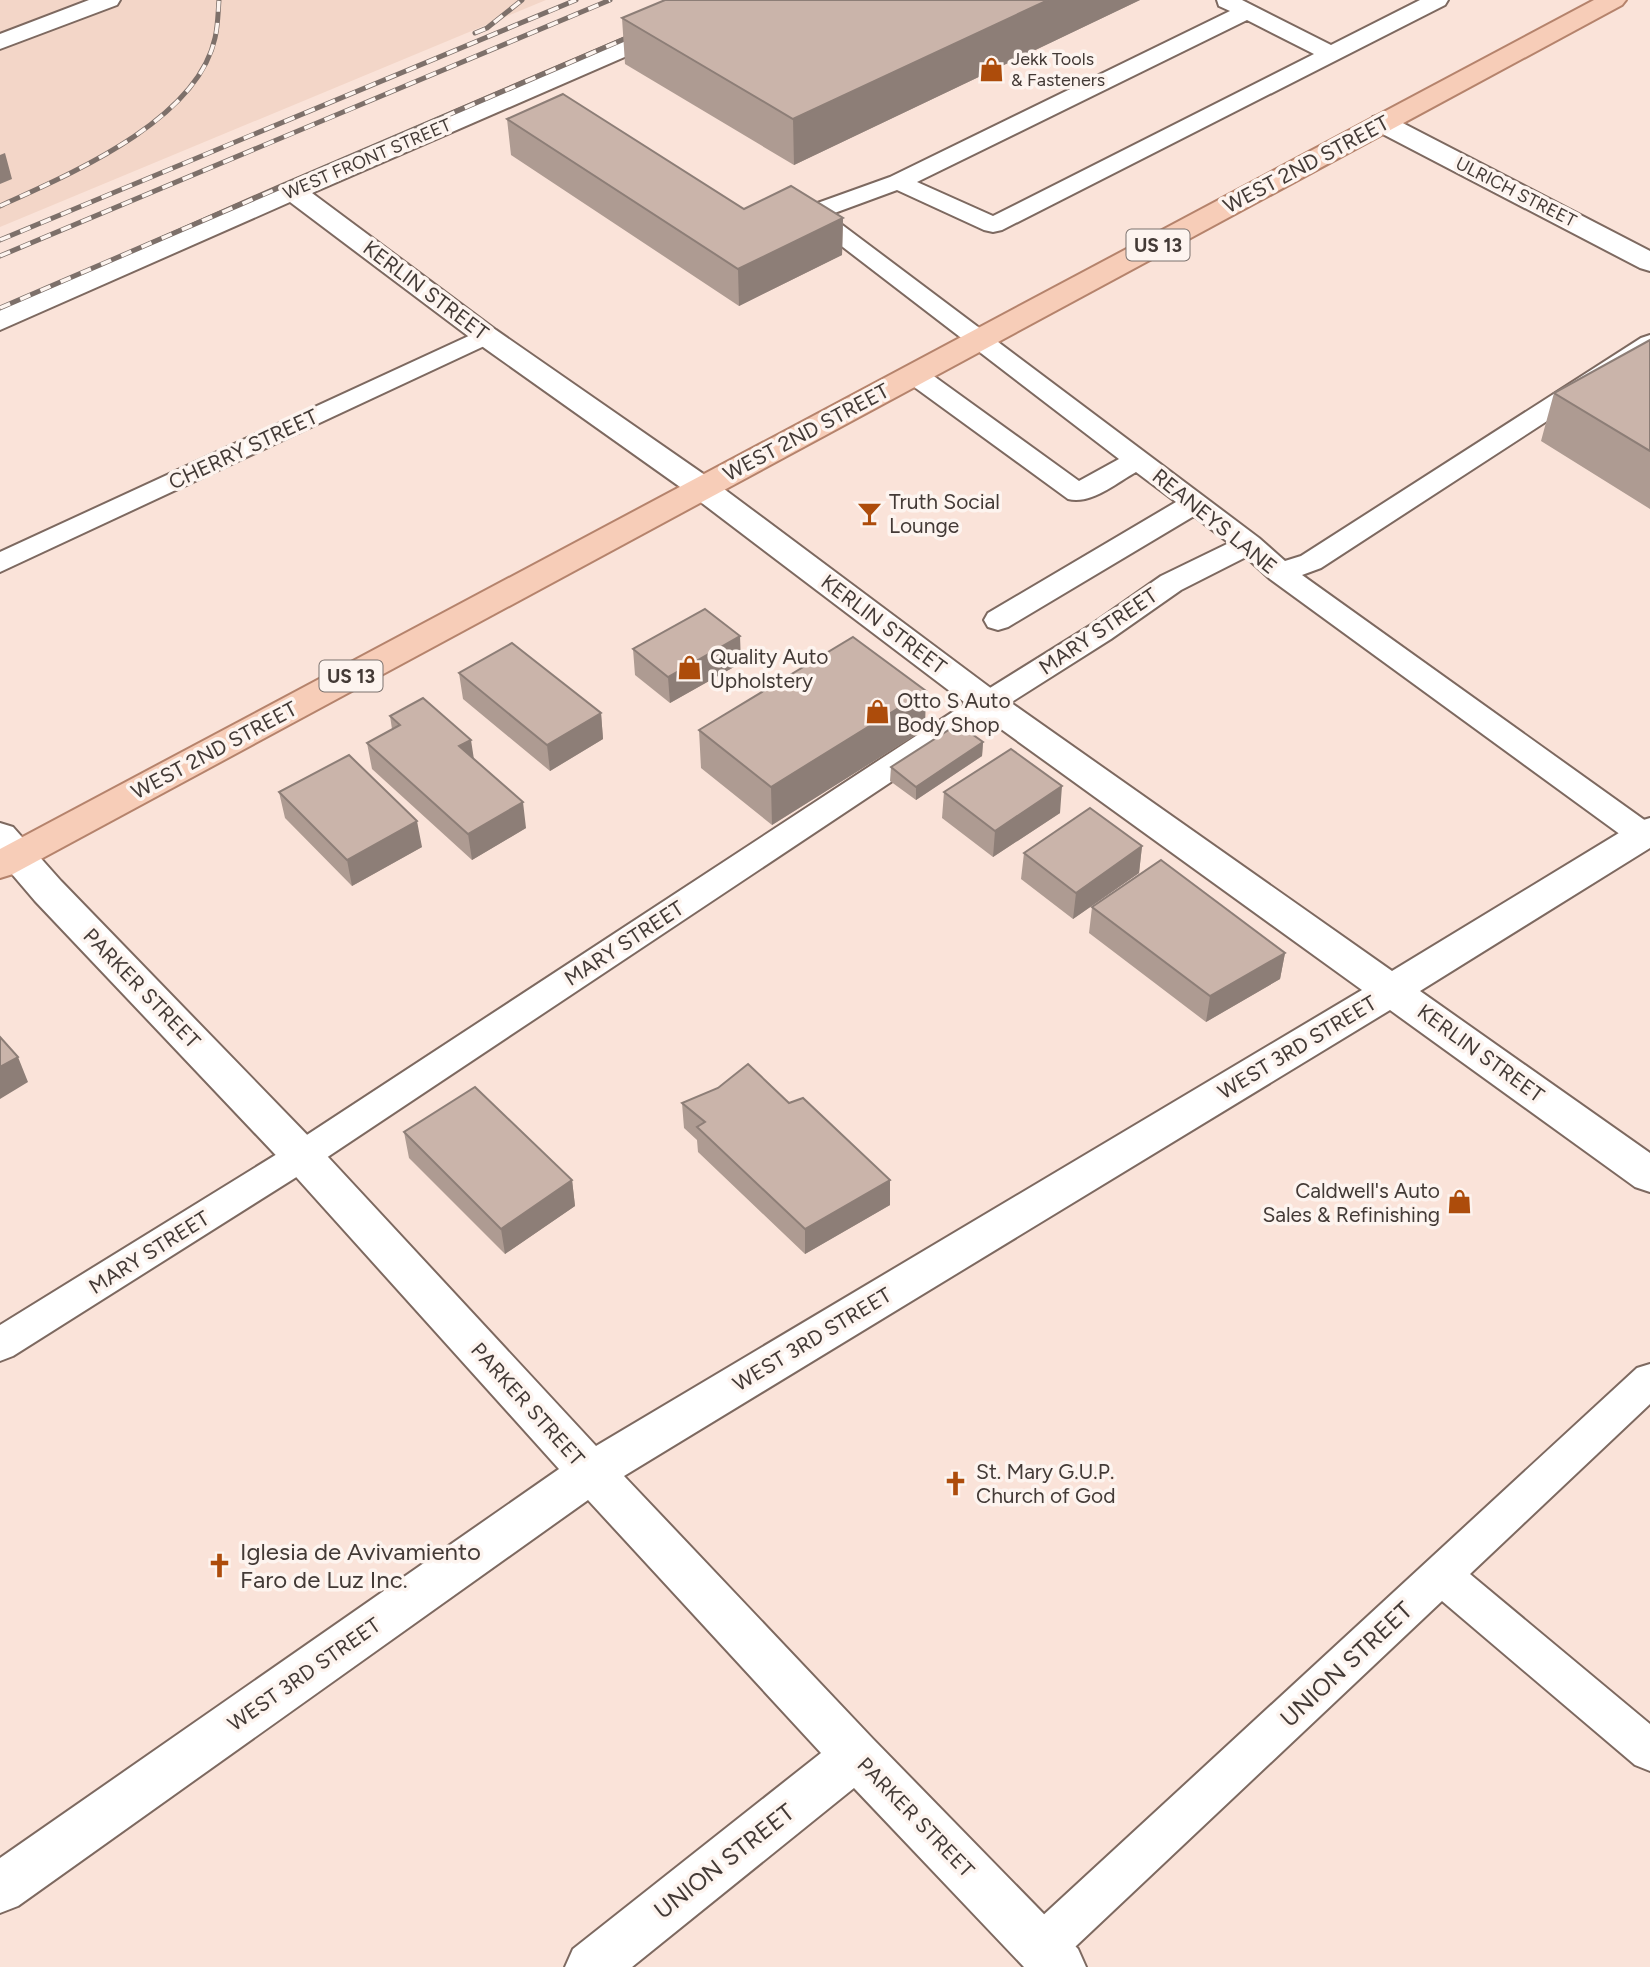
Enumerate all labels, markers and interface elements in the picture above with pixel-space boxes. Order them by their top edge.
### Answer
place label: Jekk Tools & Fasteners [1011,48,1105,91]
shop icon: Jekk Tools & Fasteners [977,55,1005,83]
street label: WEST 2ND STREET [1219,110,1393,218]
street label: WEST FRONT STREET [280,114,454,204]
street label: ULRICH STREET [1452,152,1580,232]
road number: US 13 [1126,230,1190,260]
street label: KERLIN STREET [358,235,494,346]
street label: WEST 2ND STREET [719,378,893,486]
street label: CHERRY STREET [164,403,322,494]
street label: REANEYS LANE [1148,463,1282,579]
place label: Truth Social Lounge [889,489,1000,538]
bar icon: Truth Social Lounge [855,499,883,527]
street label: KERLIN STREET [816,569,952,680]
street label: MARY STREET [1034,582,1162,680]
place label: Quality Auto Upholstery [710,644,828,693]
shop icon: Quality Auto Upholstery [676,654,704,682]
road number: US 13 [320,660,382,692]
place label: Otto S Auto Body Shop [897,688,1011,737]
street label: WEST 2ND STREET [127,696,301,804]
shop icon: Otto S Auto Body Shop [863,698,891,726]
street label: MARY STREET [560,895,689,991]
street label: PARKER STREET [78,923,206,1054]
street label: WEST 3RD STREET [1213,990,1381,1104]
street label: KERLIN STREET [1413,999,1550,1108]
place label: Caldwell's Auto Sales & Refinishing [1262,1178,1440,1227]
shop icon: Caldwell's Auto Sales & Refinishing [1446,1188,1474,1216]
street label: MARY STREET [84,1205,214,1299]
street label: WEST 3RD STREET [728,1282,896,1396]
street label: PARKER STREET [466,1337,590,1471]
place label: St. Mary G.U.P. Church of God [976,1459,1116,1508]
church icon: St. Mary G.U.P. Church of God [942,1469,970,1497]
place label: Iglesia de Avivamiento Faro de Luz Inc. [240,1537,481,1594]
church icon: Iglesia de Avivamiento Faro de Luz Inc. [206,1551,234,1579]
street label: UNION STREET [1274,1595,1418,1733]
street label: WEST 3RD STREET [223,1612,385,1736]
street label: PARKER STREET [852,1752,980,1883]
street label: UNION STREET [648,1797,800,1925]

